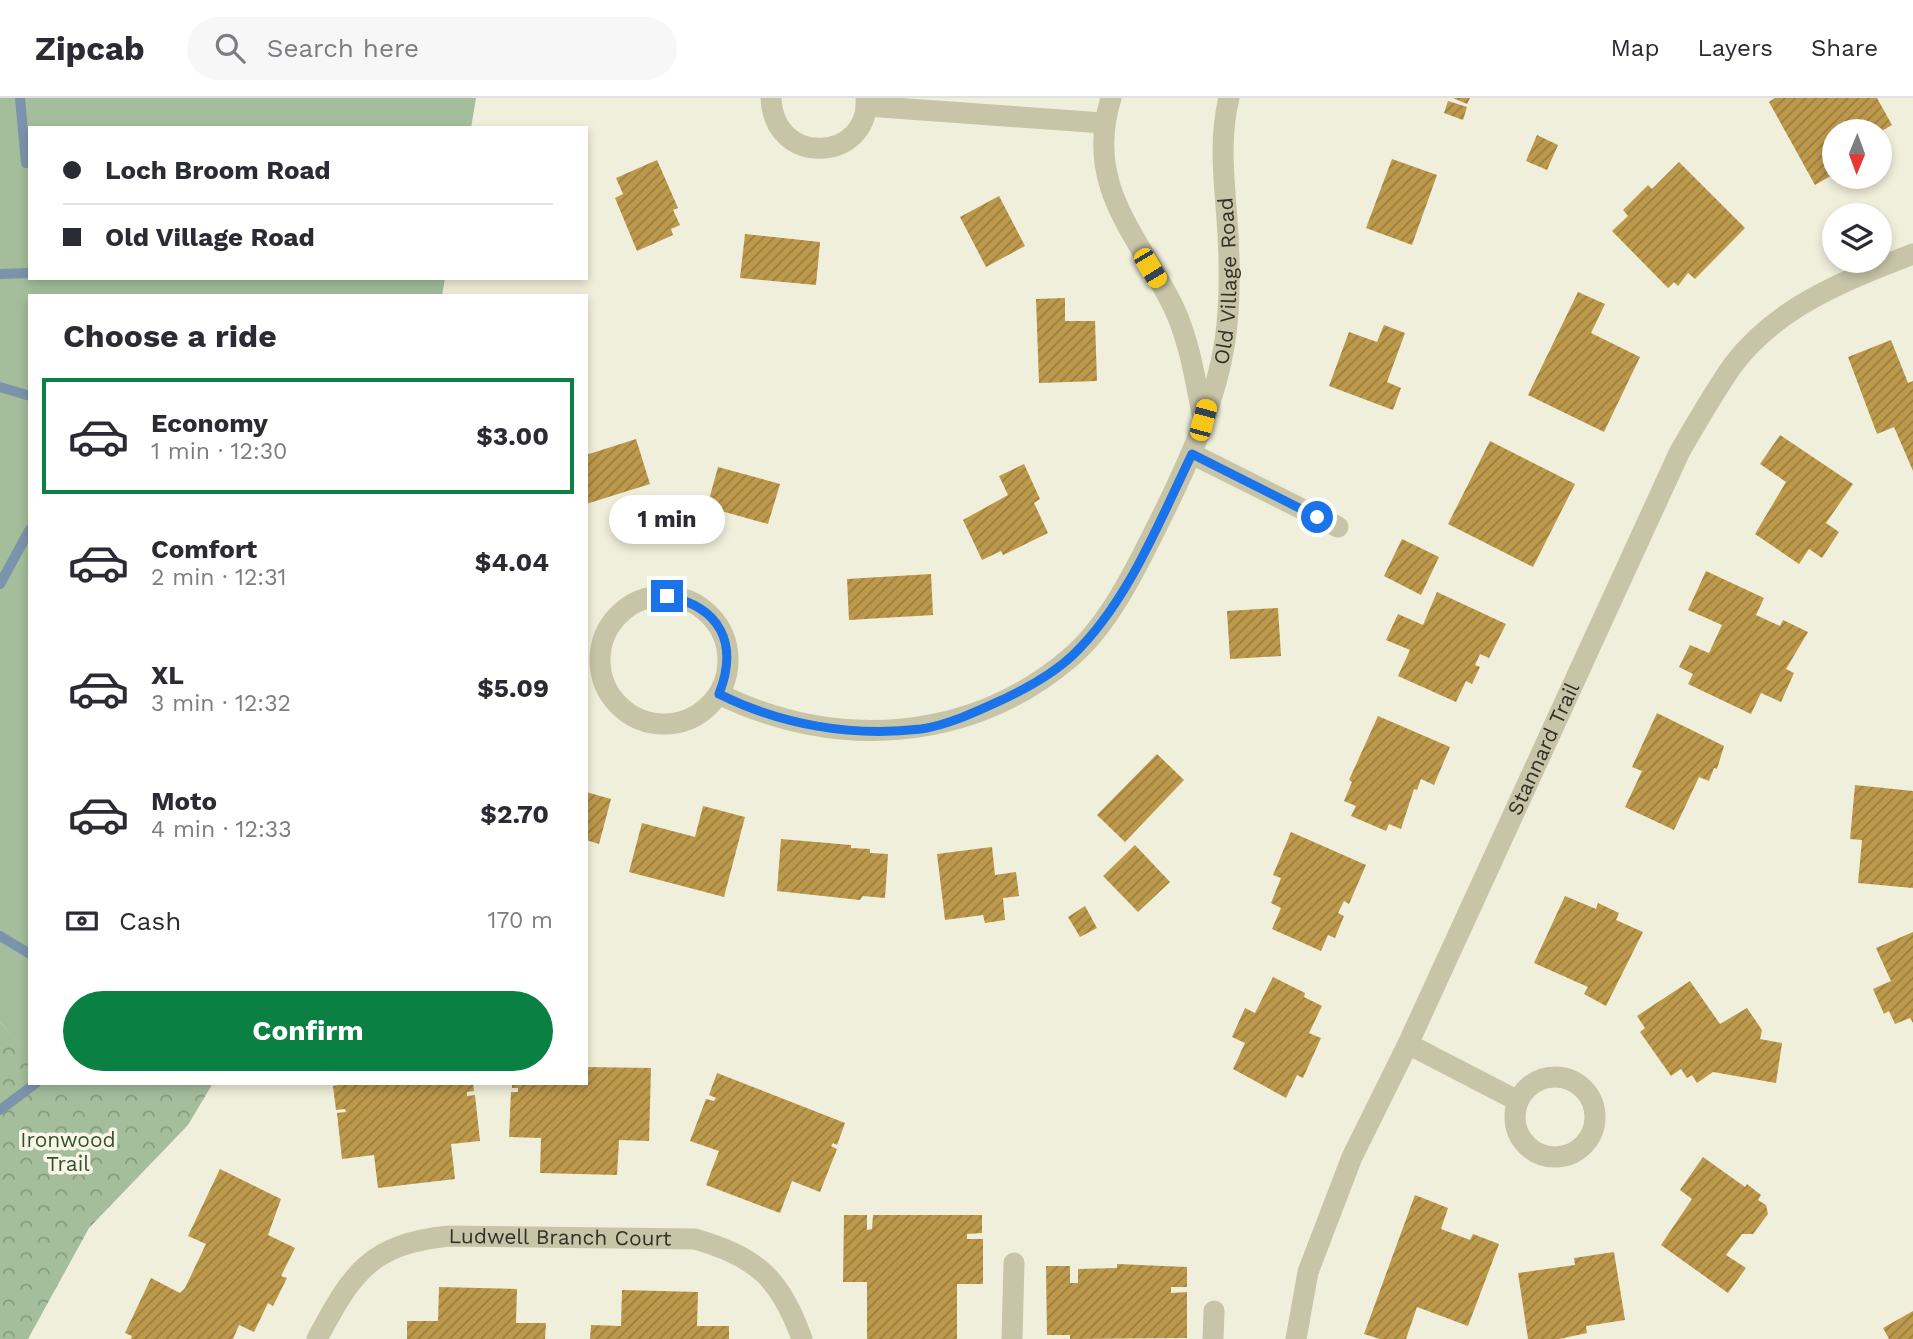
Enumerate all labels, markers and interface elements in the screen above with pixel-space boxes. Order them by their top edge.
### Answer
search box [187,17,677,80]
text: Zipcab [35,29,145,68]
icon: search [211,29,249,67]
text: Search here [267,33,419,63]
text: Map [1611,34,1659,62]
text: Layers [1697,34,1773,62]
text: Share [1811,34,1878,62]
north arrow [1822,119,1892,189]
map controls [1822,119,1892,273]
text: Loch Broom Road [105,155,331,185]
street label: Old Village Road [1208,196,1241,367]
button: layers [1822,203,1892,273]
text: Old Village Road [105,222,315,252]
car [1131,245,1170,291]
text: Choose a ride [63,317,277,355]
car [1188,397,1219,443]
icon: car [67,405,130,468]
text: Economy [151,408,268,438]
text: $3.00 [476,421,549,451]
text: 1 min · 12:30 [151,438,287,465]
callout: 1 min [609,494,725,544]
route start [1301,501,1333,533]
text: 1 min [637,506,697,533]
icon: car [67,531,130,594]
text: Comfort [151,534,257,564]
text: $4.04 [475,547,549,577]
text: 2 min · 12:31 [151,564,287,591]
route end [651,580,683,612]
icon: car [67,657,130,720]
text: XL [151,660,184,690]
text: $5.09 [477,673,549,703]
street label: Stannard Trail [1502,678,1584,819]
text: 3 min · 12:32 [151,690,291,717]
icon: car [67,783,130,846]
text: Moto [151,786,217,816]
text: $2.70 [480,799,549,829]
text: 4 min · 12:33 [151,816,292,843]
icon: cash [63,902,101,940]
text: Cash [119,906,181,936]
text: 170 m [488,907,553,934]
button: Confirm [63,991,553,1071]
park label: Ironwood Trail [20,1127,116,1176]
street label: Ludwell Branch Court [448,1223,672,1251]

